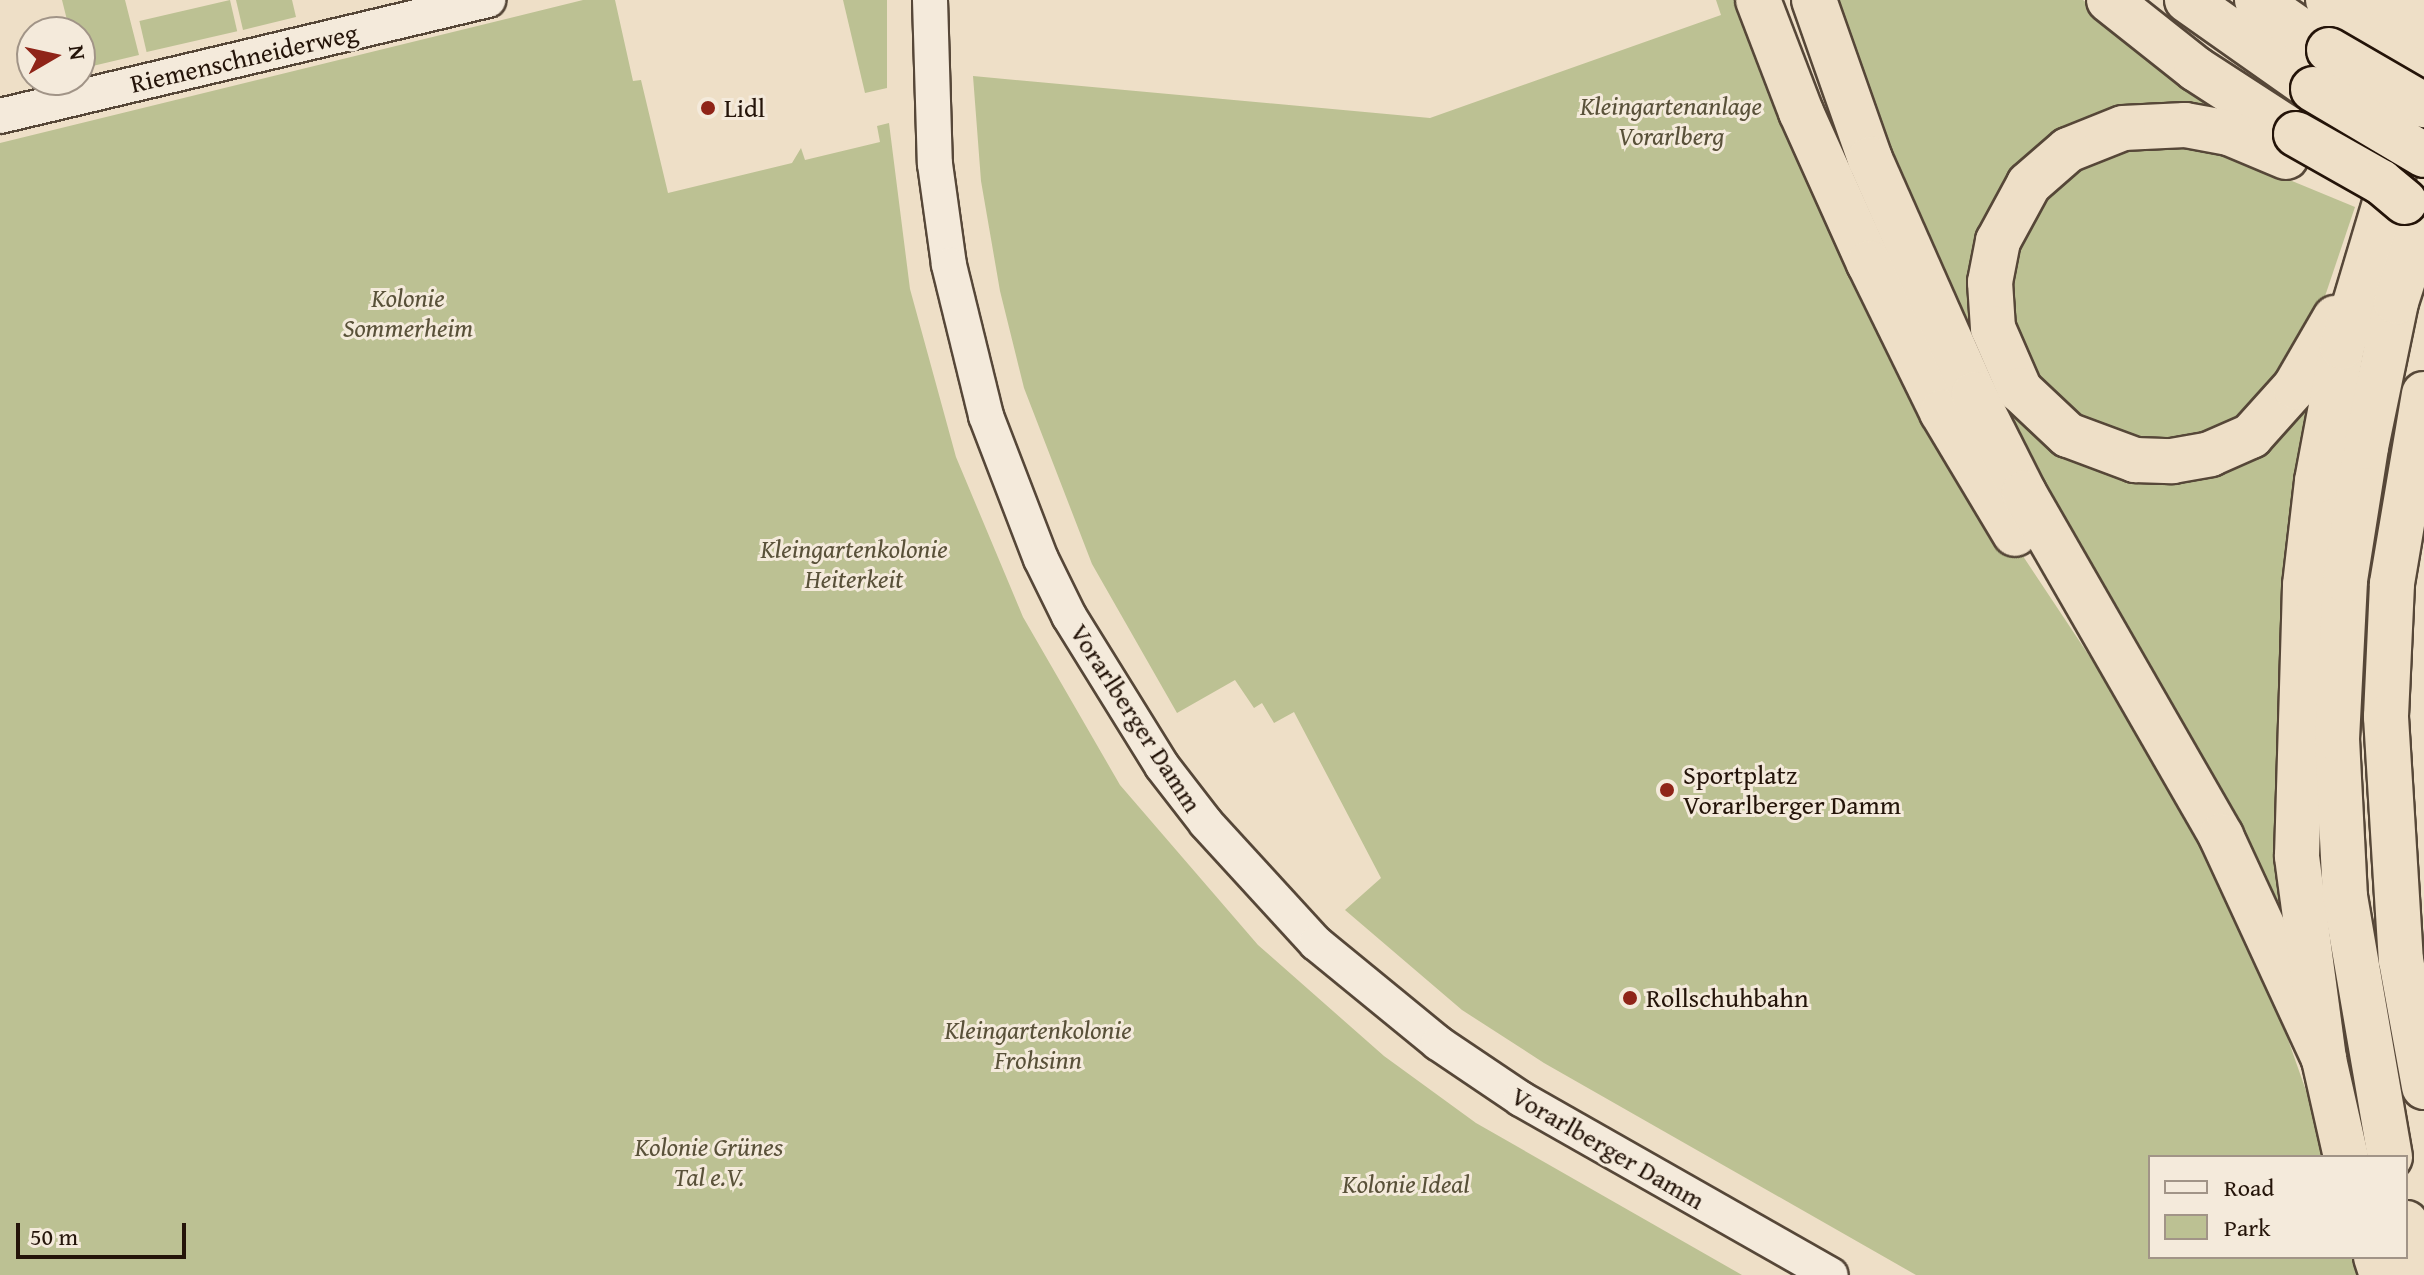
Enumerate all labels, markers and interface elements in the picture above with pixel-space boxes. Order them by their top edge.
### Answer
north arrow [16,16,96,96]
street label: Riemenschneiderweg [127,17,361,99]
text: N [61,43,95,62]
park label: Kleingartenanlage Vorarlberg [1580,90,1762,152]
place label: Lidl [724,92,765,124]
marker: Lidl [699,99,717,117]
park label: Kolonie Sommerheim [343,282,473,344]
park label: Kleingartenkolonie Heiterkeit [760,533,948,594]
street label: Vorarlberger Damm [1064,618,1208,818]
place label: Sportplatz Vorarlberger Damm [1683,759,1901,820]
marker: Sportplatz Vorarlberger Damm [1658,781,1676,799]
place label: Rollschuhbahn [1646,982,1808,1014]
marker: Rollschuhbahn [1621,989,1639,1007]
park label: Kleingartenkolonie Frohsinn [944,1014,1132,1076]
street label: Vorarlberger Damm [1506,1080,1710,1216]
park label: Kolonie Grünes Tal e.V. [635,1131,783,1192]
legend [2148,1155,2408,1259]
park label: Kolonie Ideal [1342,1168,1470,1200]
text: Road [2224,1170,2274,1205]
scale bar [20,1207,190,1257]
text: Park [2224,1210,2270,1245]
text: 50 m [30,1219,78,1254]

